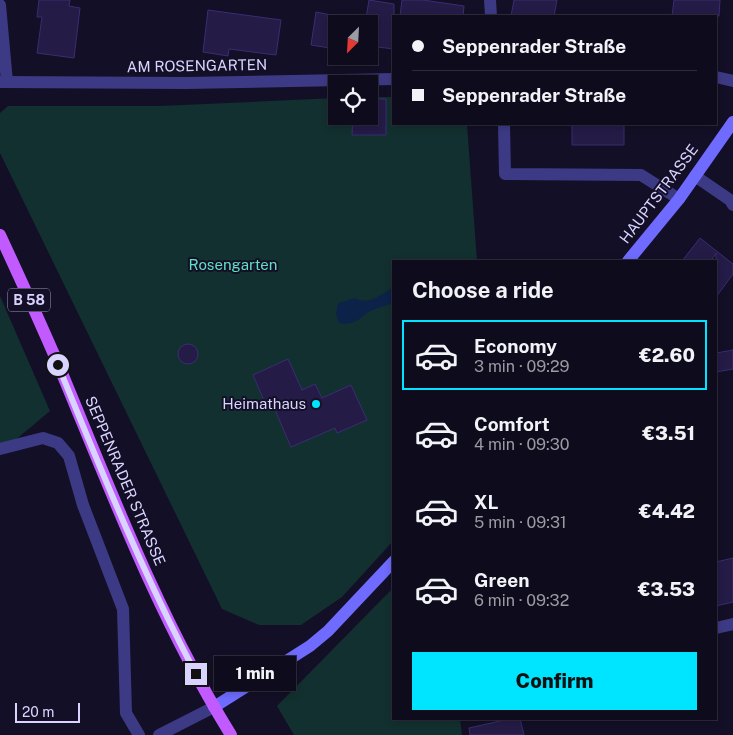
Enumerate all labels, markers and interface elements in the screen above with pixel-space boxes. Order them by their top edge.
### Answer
north arrow [328,15,378,65]
map controls [328,15,378,125]
text: Seppenrader Straße [442,35,626,57]
street label: AM ROSENGARTEN [127,56,267,75]
button: locate [328,75,378,125]
text: Seppenrader Straße [442,84,626,106]
street label: HAUPTSTRASSE [616,141,701,246]
park label: Rosengarten [189,256,277,273]
text: Choose a ride [412,277,554,303]
road number: B 58 [8,288,50,312]
icon: car [414,333,459,378]
text: Economy [474,335,557,357]
text: €2.60 [639,344,695,366]
route start [47,354,69,376]
text: 3 min · 09:29 [474,357,570,376]
street label: SEPPENRADER STRASSE [82,394,169,568]
place label: Heimathaus [222,395,306,412]
marker: Heimathaus [310,398,322,410]
icon: car [414,411,459,456]
text: Comfort [474,413,550,435]
text: €3.51 [642,422,695,444]
text: 4 min · 09:30 [474,435,569,454]
icon: car [414,489,459,534]
text: XL [474,491,499,513]
text: €4.42 [639,500,695,522]
text: 5 min · 09:31 [474,513,567,532]
icon: car [414,567,459,612]
text: Green [474,569,529,591]
text: €3.53 [638,578,695,600]
text: 6 min · 09:32 [474,591,569,610]
button: Confirm [412,652,697,710]
callout: 1 min [214,656,296,692]
route end [185,663,207,685]
text: 1 min [235,664,275,683]
scale bar [15,700,80,723]
text: 20 m [22,704,54,720]

